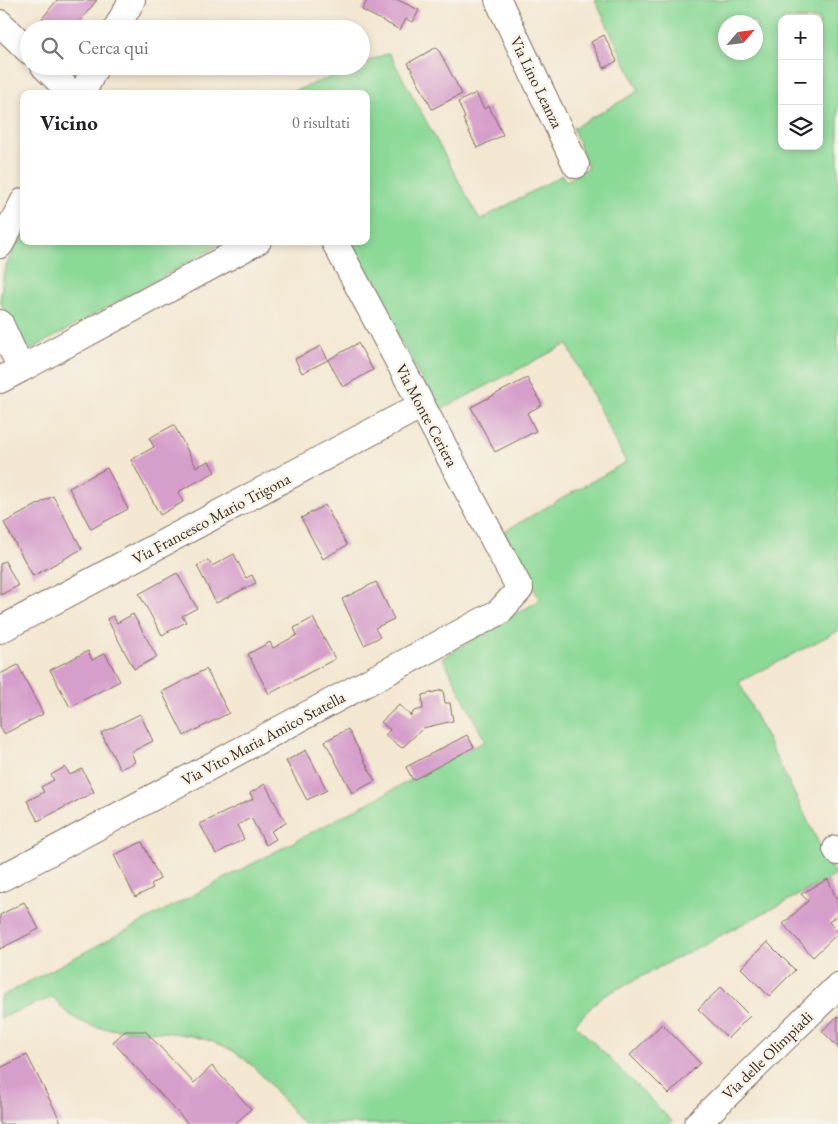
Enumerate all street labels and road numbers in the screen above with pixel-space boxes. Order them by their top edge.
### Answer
street label: Via Lino Leanza [505,33,568,132]
street label: Via Monte Ceriera [391,360,463,471]
street label: Via Francesco Mario Trigona [129,468,294,569]
street label: Via Vito Maria Amico Statella [178,686,349,791]
street label: Via delle Olimpiadi [717,1007,817,1104]

